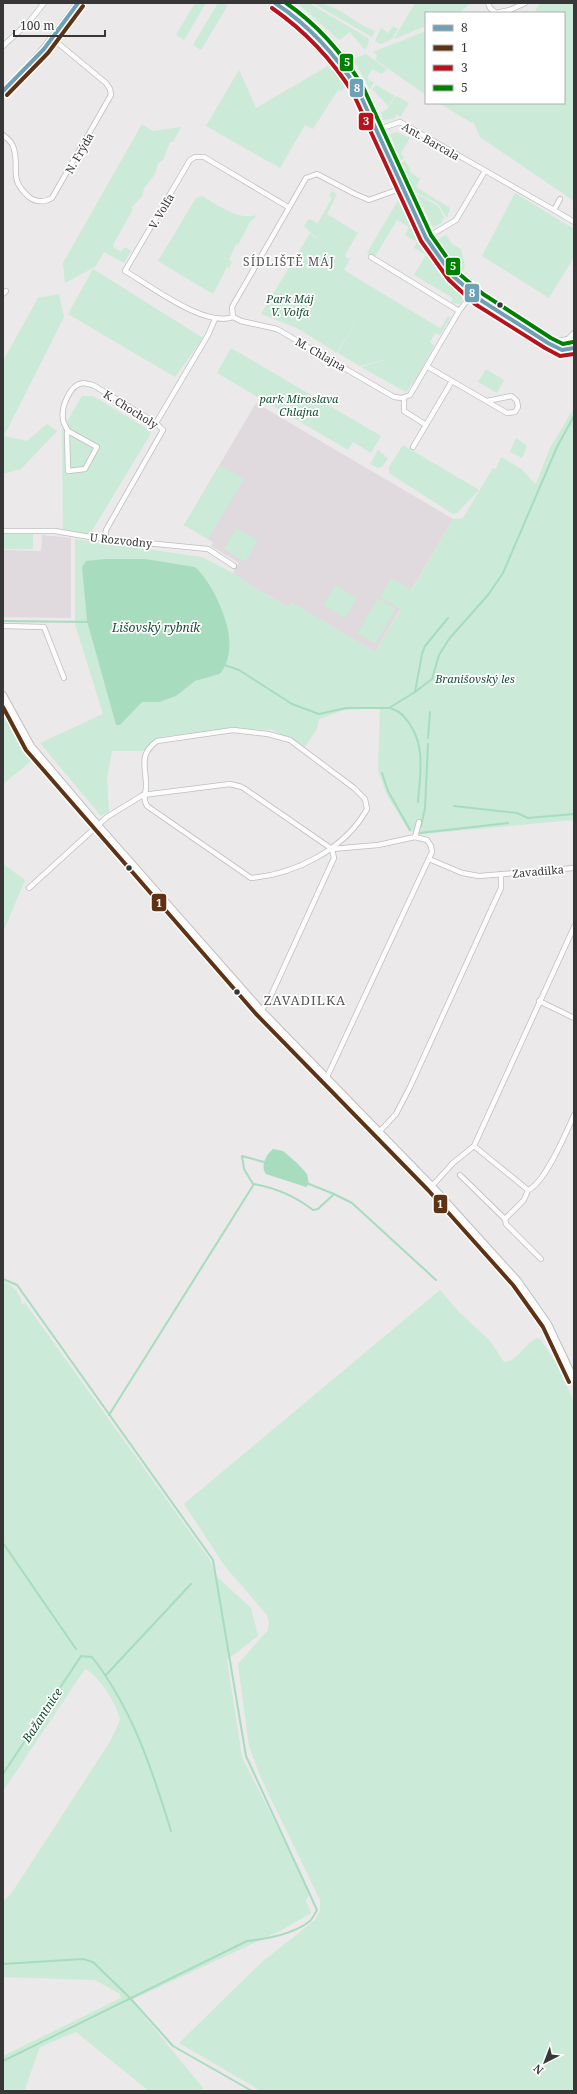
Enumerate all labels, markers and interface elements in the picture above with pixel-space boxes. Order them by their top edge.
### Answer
scale bar [14,12,105,38]
legend [425,12,565,104]
text: 100 m [20,17,55,34]
text: 8 [461,19,468,36]
text: 1 [461,39,468,56]
line badge: 5 [339,53,354,72]
text: 5 [344,54,350,69]
text: 3 [461,59,468,76]
line badge: 8 [349,78,364,98]
text: 5 [461,79,468,96]
text: 8 [354,80,360,95]
line badge: 3 [358,112,374,131]
text: 3 [363,113,369,128]
street label: Ant. Barcala [399,118,463,164]
street label: N. Frýda [61,130,97,176]
street label: V. Volfa [145,191,177,231]
district label: SÍDLIŠTĚ MÁJ [243,253,335,270]
line badge: 5 [445,257,461,276]
text: 5 [450,258,456,273]
line badge: 8 [464,283,480,303]
text: 8 [469,285,475,300]
park label: Park Máj V. Volfa [265,291,314,319]
unlabelled marker [495,300,505,310]
street label: M. Chlajna [293,334,349,374]
street label: K. Chocholy [101,386,162,432]
park label: park Miroslava Chlajna [259,391,339,419]
street label: U Rozvodny [89,529,154,551]
water label: Lišovský rybník [111,619,201,636]
park label: Branišovský les [434,671,515,686]
street label: Zavadilka [512,861,564,881]
unlabelled marker [124,863,134,873]
line badge: 1 [151,893,167,912]
text: 1 [156,895,162,910]
unlabelled marker [232,987,242,997]
district label: ZAVADILKA [264,991,346,1009]
line badge: 1 [433,1194,448,1214]
text: 1 [437,1196,443,1211]
water label: Bažantnice [17,1684,66,1746]
north arrow [525,2042,565,2082]
text: N [529,2061,546,2078]

